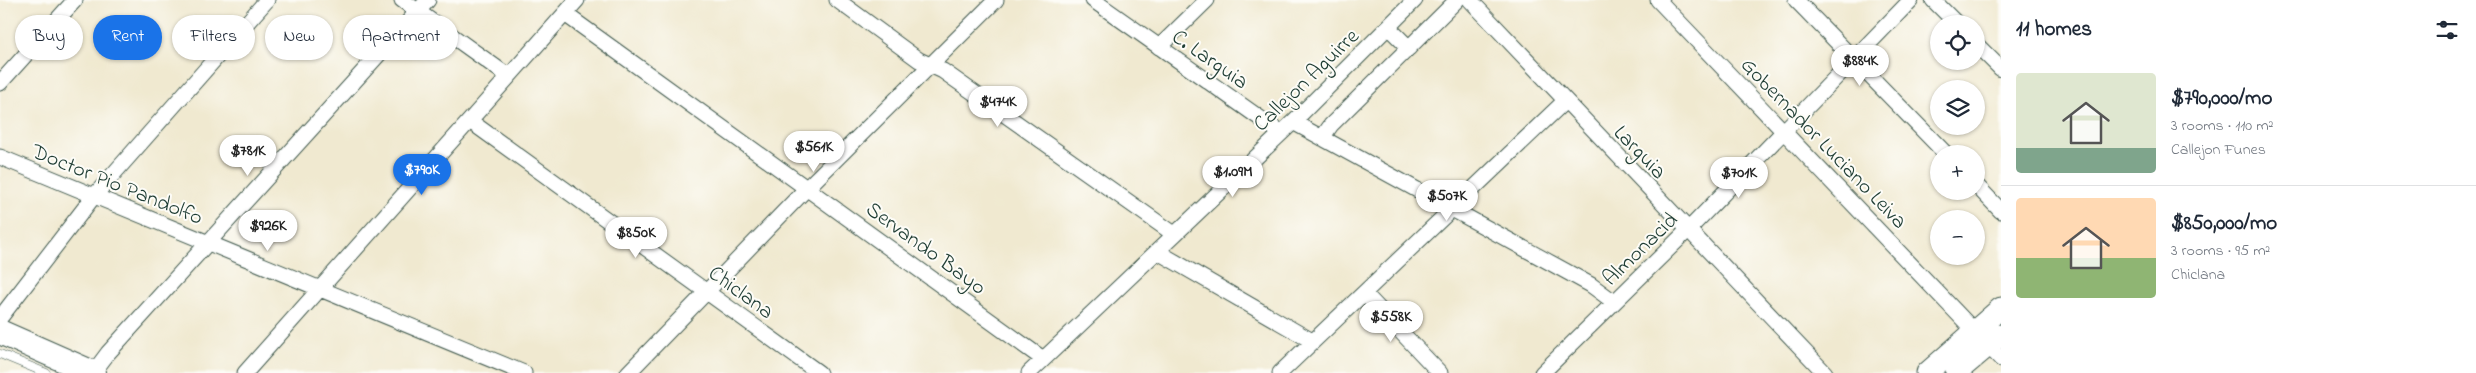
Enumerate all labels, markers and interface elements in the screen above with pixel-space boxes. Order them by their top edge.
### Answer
chip: Buy [15,15,83,60]
chip: Rent [93,15,162,60]
chip: Filters [172,15,255,60]
chip: New [265,15,333,60]
chip: Apartment [343,15,458,60]
map controls [1930,15,1985,265]
button: locate [1930,15,1985,70]
text: 11 homes [2016,15,2092,45]
icon: filters [2433,16,2461,44]
street label: C. Larguia [1164,22,1254,99]
street label: Callejon Aguirre [1247,22,1368,141]
pin: $884K [1825,44,1895,87]
text: $884K [1842,49,1878,73]
street label: Gobernador Luciano Leiva [1732,51,1914,237]
button: layers [1930,80,1985,135]
text: $790,000/mo [2171,84,2272,114]
pin: $474K [963,86,1033,128]
text: $474K [979,90,1017,114]
icon: home [2056,93,2116,153]
text: 3 rooms · 110 m² [2171,114,2273,138]
street label: Larguia [1604,119,1673,188]
pin: $561K [779,130,849,173]
pin: $781K [213,134,283,177]
text: $561K [795,135,833,159]
street label: Doctor Pio Pandolfo [26,136,207,235]
text: Callejon Funes [2171,138,2266,162]
text: $781K [230,139,266,163]
button: + [1930,145,1985,200]
pin: $790K [387,154,457,196]
pin: $1.09M [1192,156,1274,198]
pin: $701K [1704,156,1774,199]
text: $790K [404,158,440,182]
text: $1.09M [1213,160,1253,184]
text: $701K [1721,161,1757,185]
pin: $507K [1412,180,1482,222]
text: $507K [1427,184,1467,208]
street label: Servando Bayo [858,195,992,305]
street label: Almonacid [1596,206,1686,295]
text: $850,000/mo [2171,209,2277,239]
pin: $926K [233,210,303,252]
button: − [1930,210,1985,265]
text: $926K [249,214,287,238]
pin: $850K [601,216,671,259]
icon: home [2056,218,2116,278]
text: $850K [616,221,656,245]
text: 3 rooms · 95 m² [2171,239,2270,263]
street label: Chiclana [701,259,780,328]
text: Chiclana [2171,263,2225,287]
pin: $558K [1356,300,1426,343]
text: $558K [1370,305,1412,329]

